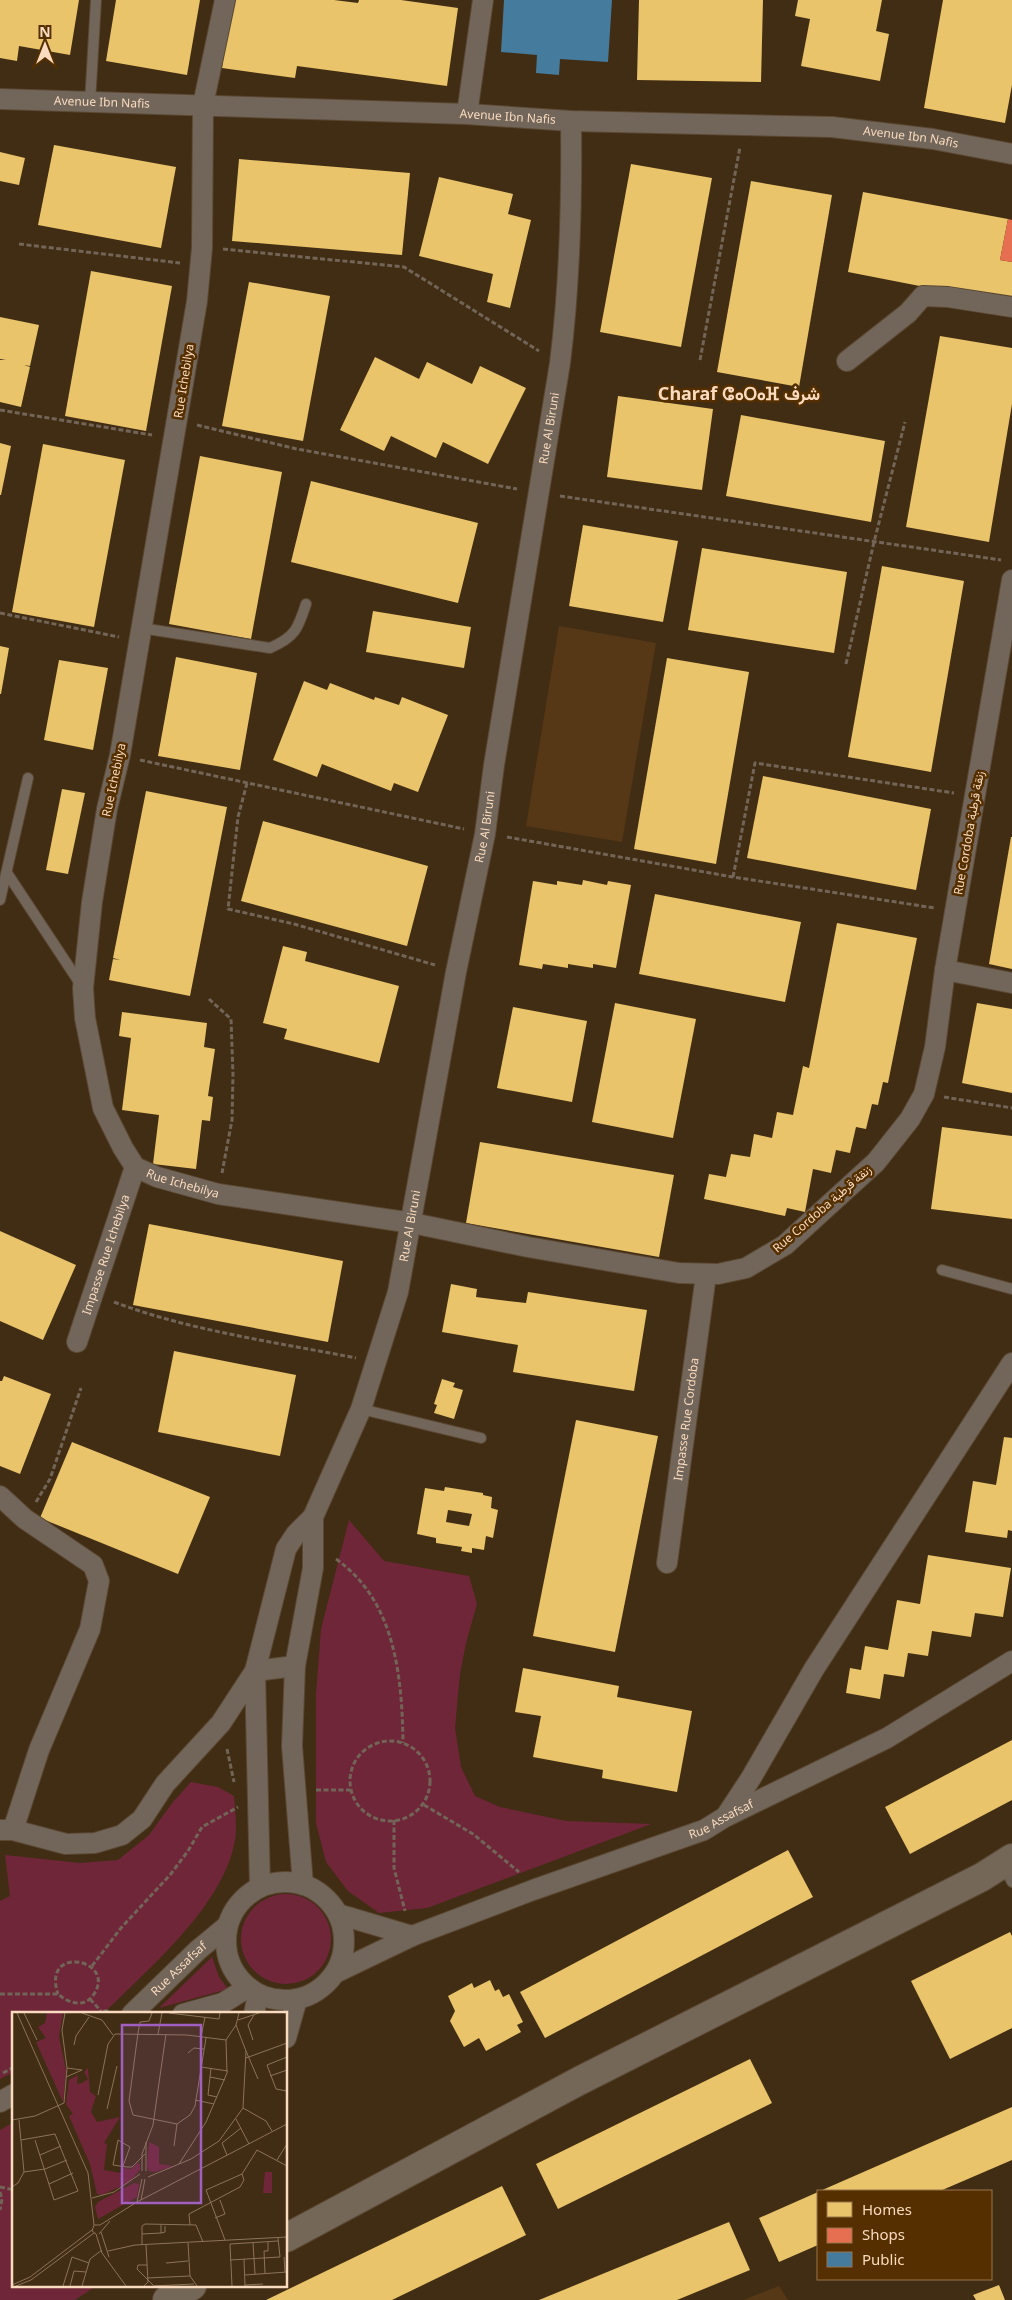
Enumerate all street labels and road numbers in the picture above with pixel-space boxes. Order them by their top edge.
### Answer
street label: Avenue Ibn Nafis [54,92,151,112]
street label: Avenue Ibn Nafis [459,105,556,128]
street label: Avenue Ibn Nafis [862,122,960,152]
street label: Rue Ichebilya [169,342,198,419]
street label: Rue Al Biruni [535,391,563,465]
street label: Rue Ichebilya [97,741,130,818]
street label: Rue Cordoba زنقة قرطبة [949,770,988,896]
street label: Rue Al Biruni [470,790,499,864]
street label: Rue Cordoba زنقة قرطبة [769,1161,875,1256]
street label: Rue Ichebilya [144,1164,221,1202]
street label: Rue Al Biruni [395,1189,424,1263]
street label: Impasse Rue Ichebilya [78,1192,133,1317]
street label: Impasse Rue Cordoba [669,1357,703,1482]
street label: Rue Assafsaf [686,1795,757,1843]
street label: Rue Assafsaf [147,1937,211,1999]

